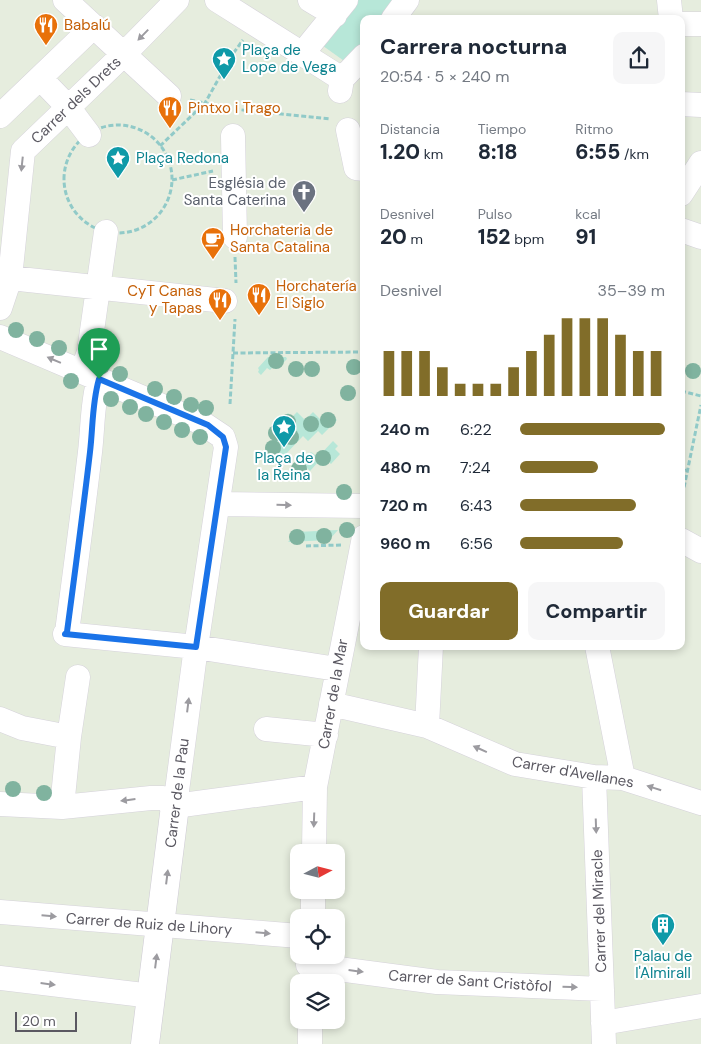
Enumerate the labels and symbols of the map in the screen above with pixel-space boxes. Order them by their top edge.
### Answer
restaurant icon: Babalú [33,12,59,46]
place label: Babalú [64,15,111,35]
one-way arrow [137,29,149,41]
place label: Plaça de Lope de Vega [242,40,336,77]
place icon: Plaça de Lope de Vega [211,46,237,80]
street label: Carrer dels Drets [27,52,125,148]
restaurant icon: Pintxo i Trago [157,95,183,129]
place label: Pintxo i Trago [188,98,281,118]
place icon: Plaça Redona [105,145,131,179]
place label: Plaça Redona [136,148,229,168]
one-way arrow [18,156,26,172]
place label: Església de Santa Caterina [184,173,286,210]
church icon: Església de Santa Caterina [291,179,317,213]
place label: Horchateria de Santa Catalina [230,220,333,257]
cafe icon: Horchateria de Santa Catalina [200,226,226,260]
place label: Horchatería El Siglo [276,276,357,313]
place label: CyT Canas y Tapas [127,281,202,318]
restaurant icon: Horchatería El Siglo [246,282,272,316]
restaurant icon: CyT Canas y Tapas [207,287,233,321]
pin [78,328,120,379]
one-way arrow [47,356,61,364]
place icon: Plaça de la Reina [271,414,297,448]
place label: Plaça de la Reina [255,448,313,485]
one-way arrow [276,501,292,509]
street label: Carrer de la Mar [313,637,353,751]
one-way arrow [185,697,193,713]
street label: Carrer de la Pau [160,737,194,849]
one-way arrow [473,745,487,753]
street label: Carrer d'Avellanes [510,751,636,793]
one-way arrow [647,784,662,792]
one-way arrow [120,796,136,804]
one-way arrow [310,812,318,828]
one-way arrow [592,818,600,834]
north arrow [290,844,345,899]
street label: Carrer del Miracle [587,849,611,973]
one-way arrow [163,869,171,885]
street label: Carrer de Ruiz de Lihory [65,908,233,940]
one-way arrow [41,912,57,920]
building icon: Palau de l'Almirall [650,912,676,946]
one-way arrow [255,929,271,937]
place label: Palau de l'Almirall [634,946,692,983]
one-way arrow [152,953,160,969]
street label: Carrer de Sant Cristòfol [388,965,552,997]
one-way arrow [348,967,364,975]
one-way arrow [41,980,57,988]
one-way arrow [563,984,579,992]
scale bar [15,1009,78,1032]

